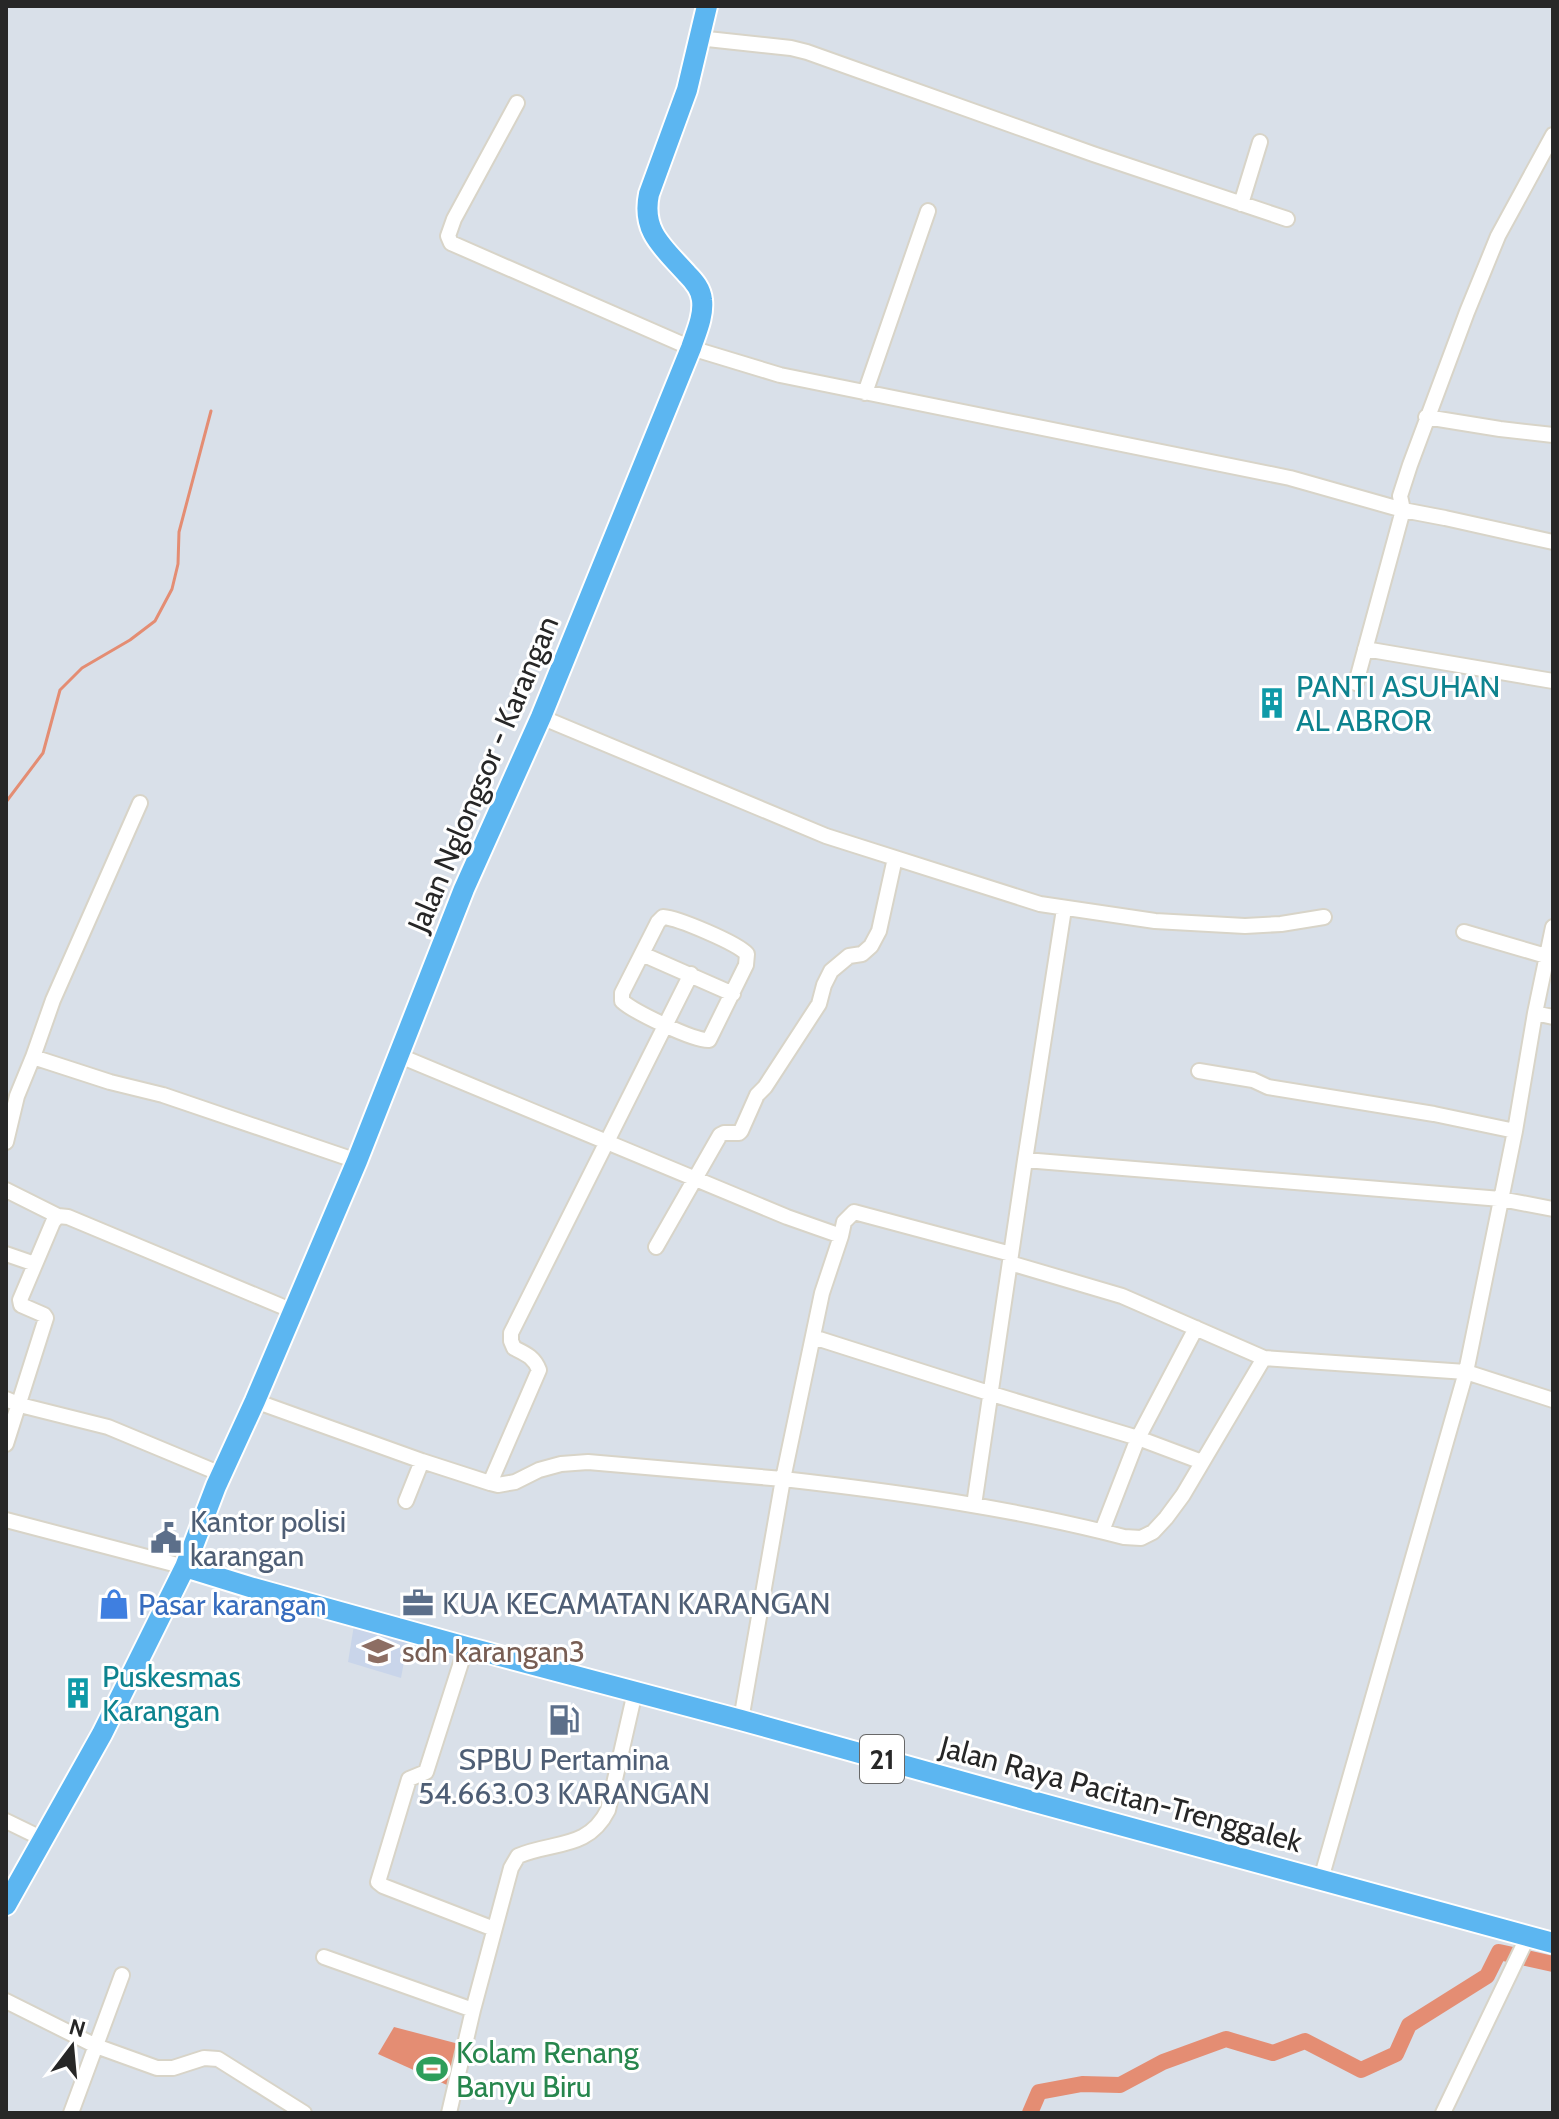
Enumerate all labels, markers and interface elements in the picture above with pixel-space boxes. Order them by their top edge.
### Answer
street label: Jalan Nglongsor - Karangan [399,610,566,939]
place label: PANTI ASUHAN AL ABROR [1296,668,1500,739]
building icon: PANTI ASUHAN AL ABROR [1255,686,1289,720]
place label: Kantor polisi karangan [190,1503,346,1574]
public building icon: Kantor polisi karangan [149,1521,183,1555]
place label: KUA KECAMATAN KARANGAN [442,1585,831,1622]
place label: Pasar karangan [138,1586,326,1623]
office icon: KUA KECAMATAN KARANGAN [401,1586,435,1620]
shop icon: Pasar karangan [97,1587,131,1621]
place label: sdn karangan3 [402,1633,585,1670]
school or university icon: sdn karangan3 [361,1634,395,1668]
place label: Puskesmas Karangan [102,1658,241,1729]
building icon: Puskesmas Karangan [61,1676,95,1710]
fuel station icon: SPBU Pertamina 54.663.03 KARANGAN [547,1703,581,1737]
street label: Jalan Raya Pacitan-Trenggalek [935,1728,1307,1860]
road number: 21 [860,1735,904,1783]
place label: SPBU Pertamina 54.663.03 KARANGAN [418,1741,710,1812]
north arrow [32,2007,112,2087]
text: N [66,2013,89,2043]
place label: Kolam Renang Banyu Biru [456,2034,640,2105]
sports icon: Kolam Renang Banyu Biru [415,2052,449,2086]

